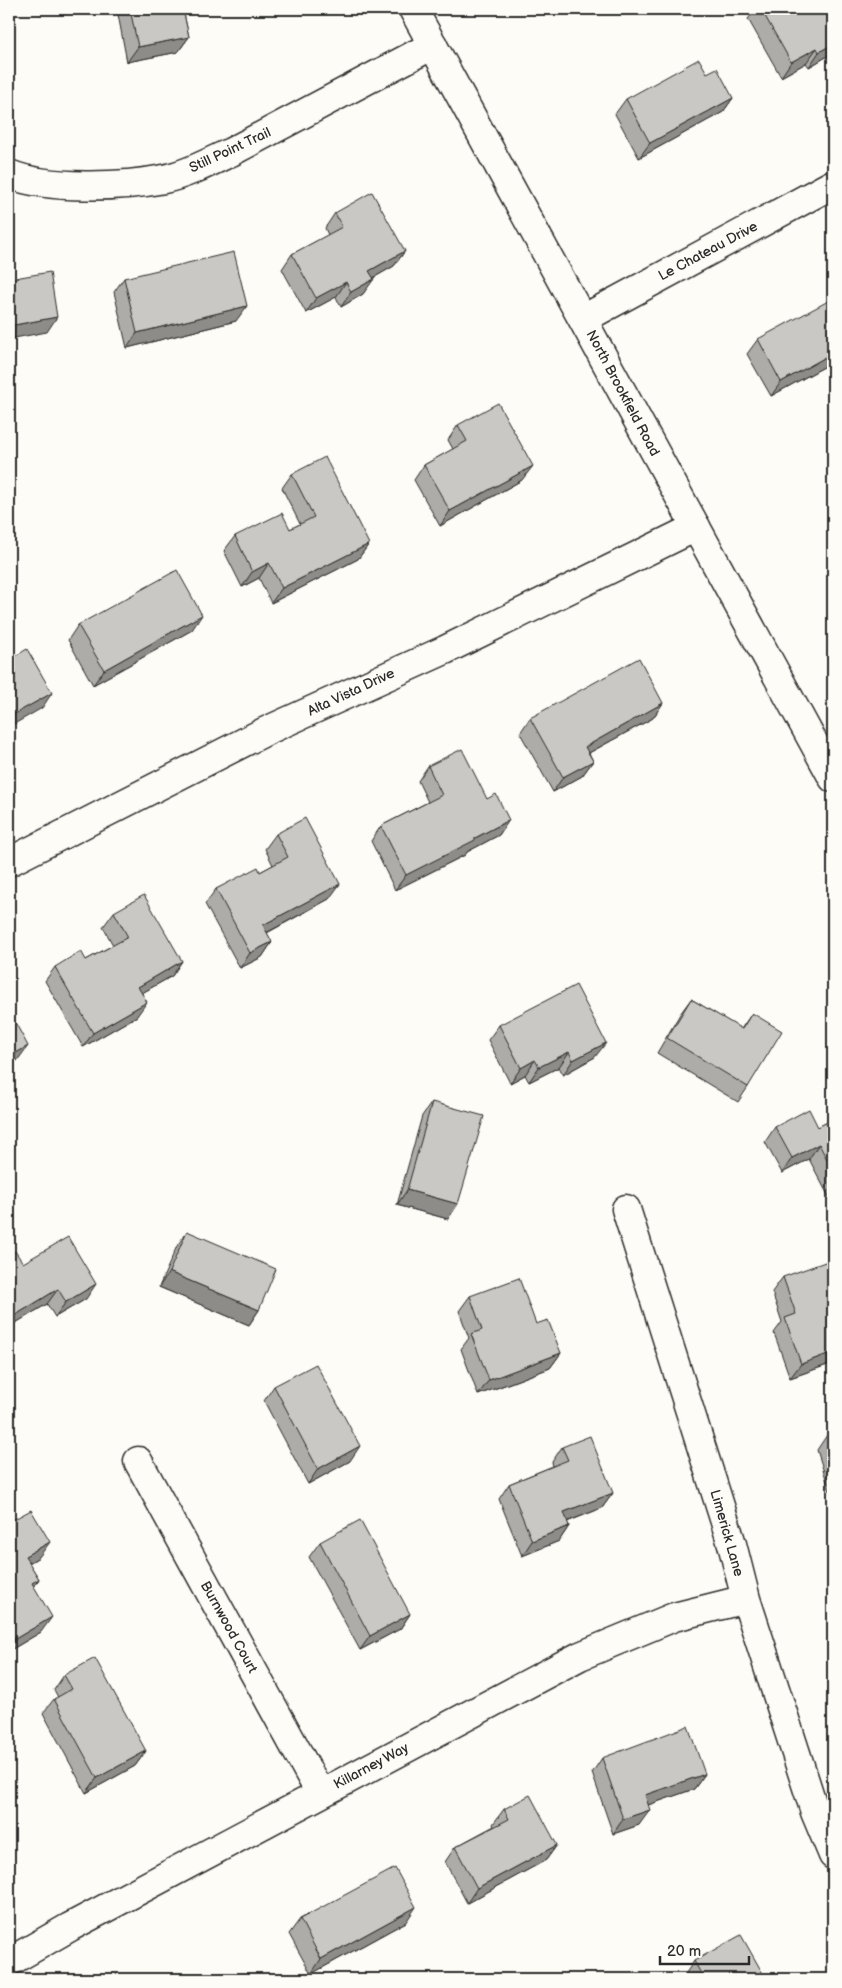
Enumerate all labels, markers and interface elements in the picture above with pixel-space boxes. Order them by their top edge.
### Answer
street label: Still Point Trail [187,124,273,176]
street label: Le Chateau Drive [655,218,761,284]
street label: North Brookfield Road [583,327,663,459]
street label: Alta Vista Drive [305,664,397,720]
street label: Limerick Lane [707,1488,747,1578]
street label: Burnwood Court [197,1578,262,1676]
street label: Killarney Way [331,1739,412,1793]
scale bar [660,1933,748,1965]
text: 20 m [667,1942,701,1961]

